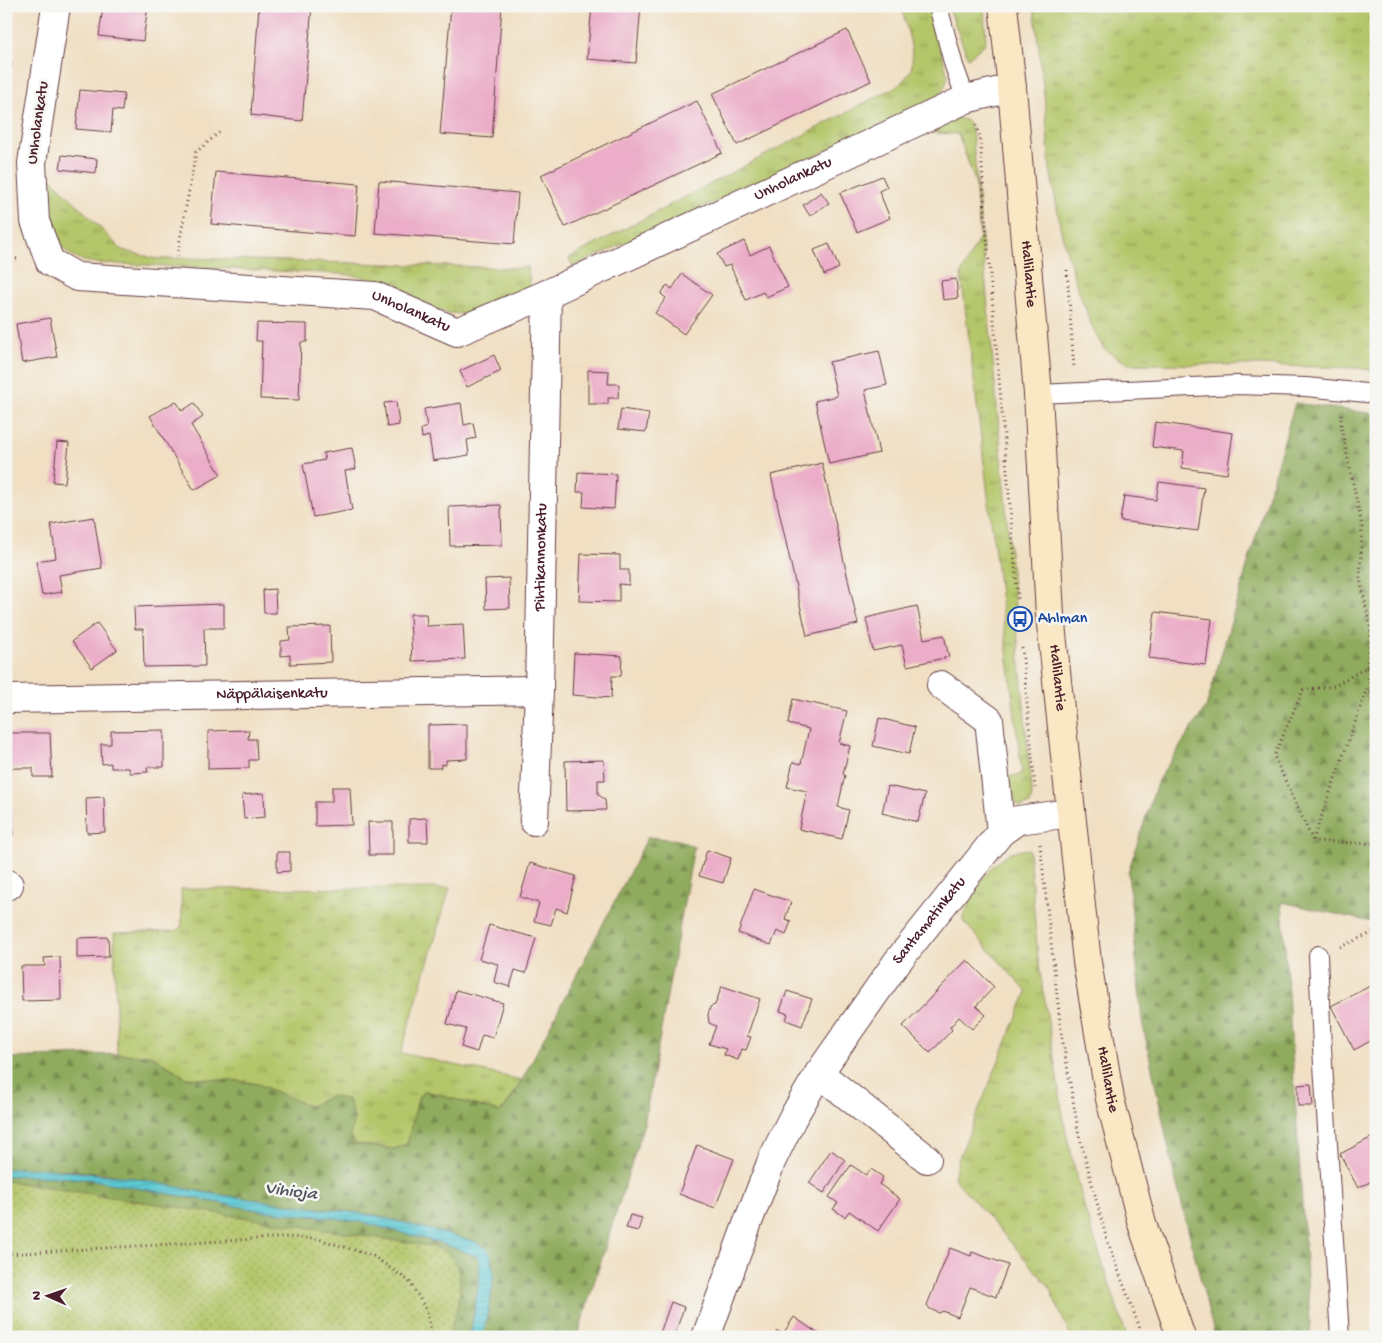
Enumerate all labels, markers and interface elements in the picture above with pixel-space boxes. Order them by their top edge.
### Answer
street label: Unholankatu [24,80,54,166]
street label: Unholankatu [751,153,836,206]
street label: Hallilantie [1015,240,1040,309]
street label: Unholankatu [368,286,453,337]
street label: Pihtikannonkatu [531,502,552,612]
bus stop icon: Ahlman [1007,606,1033,632]
place label: Ahlman [1038,610,1088,629]
street label: Hallilantie [1044,643,1070,713]
street label: Näppälaisenkatu [216,684,328,705]
street label: Santamatinkatu [889,873,971,969]
street label: Hallilantie [1092,1045,1123,1115]
water label: Vihioja [264,1178,319,1206]
north arrow [22,1270,72,1320]
text: N [29,1291,46,1300]

